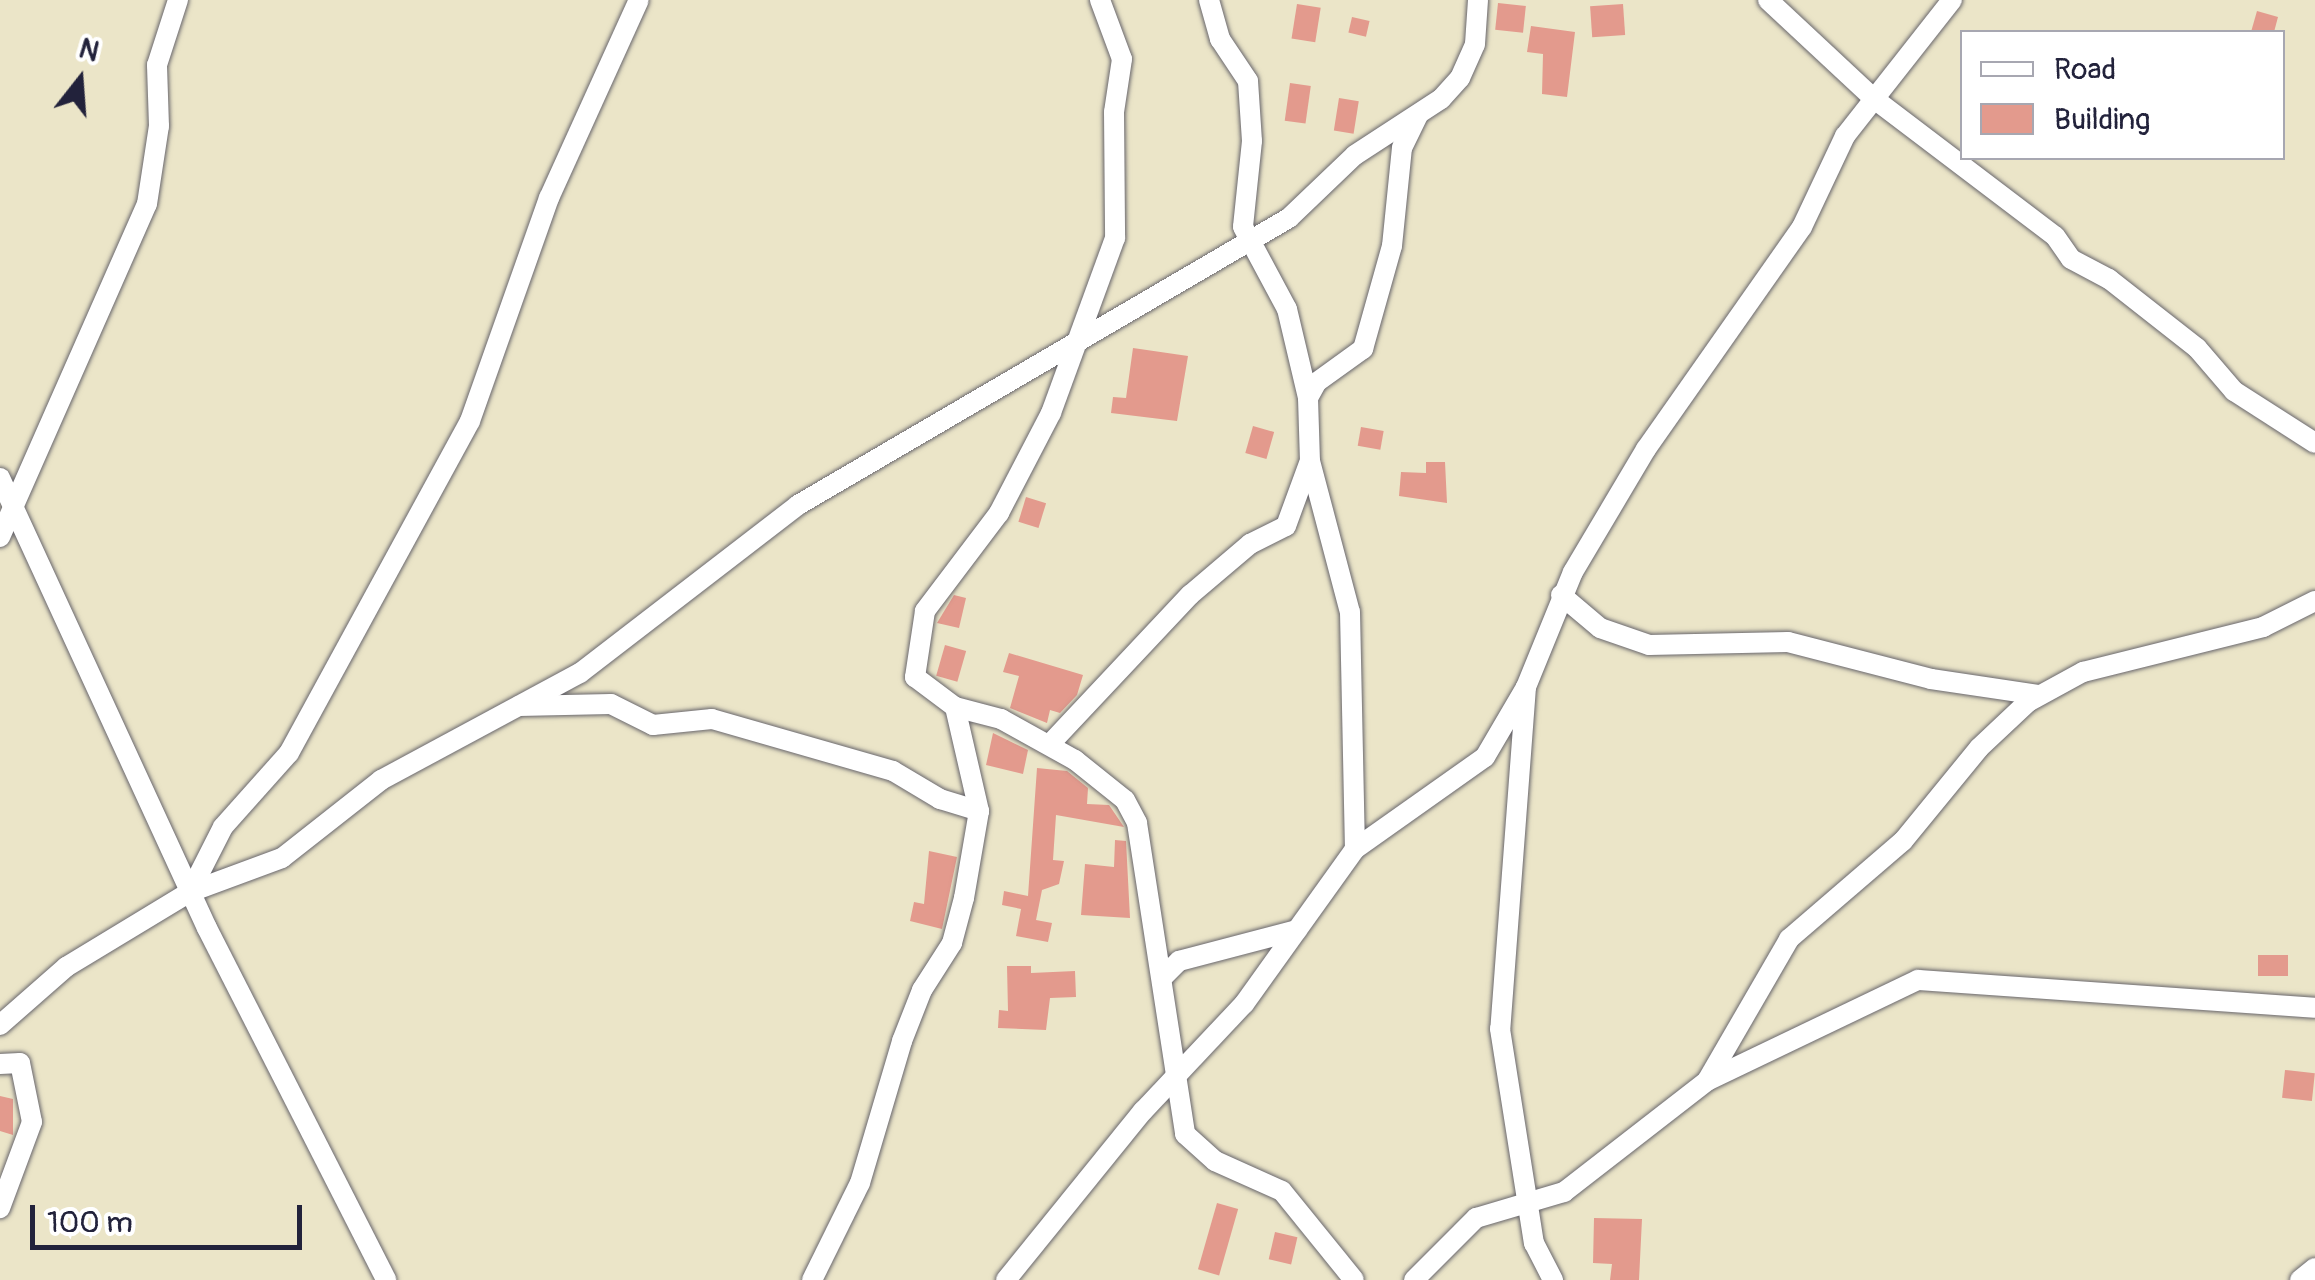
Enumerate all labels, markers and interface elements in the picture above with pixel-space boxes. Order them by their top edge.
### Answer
north arrow [30,30,130,130]
legend [1960,30,2285,160]
text: N [75,31,103,70]
text: Road [2054,51,2116,88]
text: Building [2054,101,2150,138]
scale bar [35,1185,308,1247]
text: 100 m [47,1204,133,1241]

